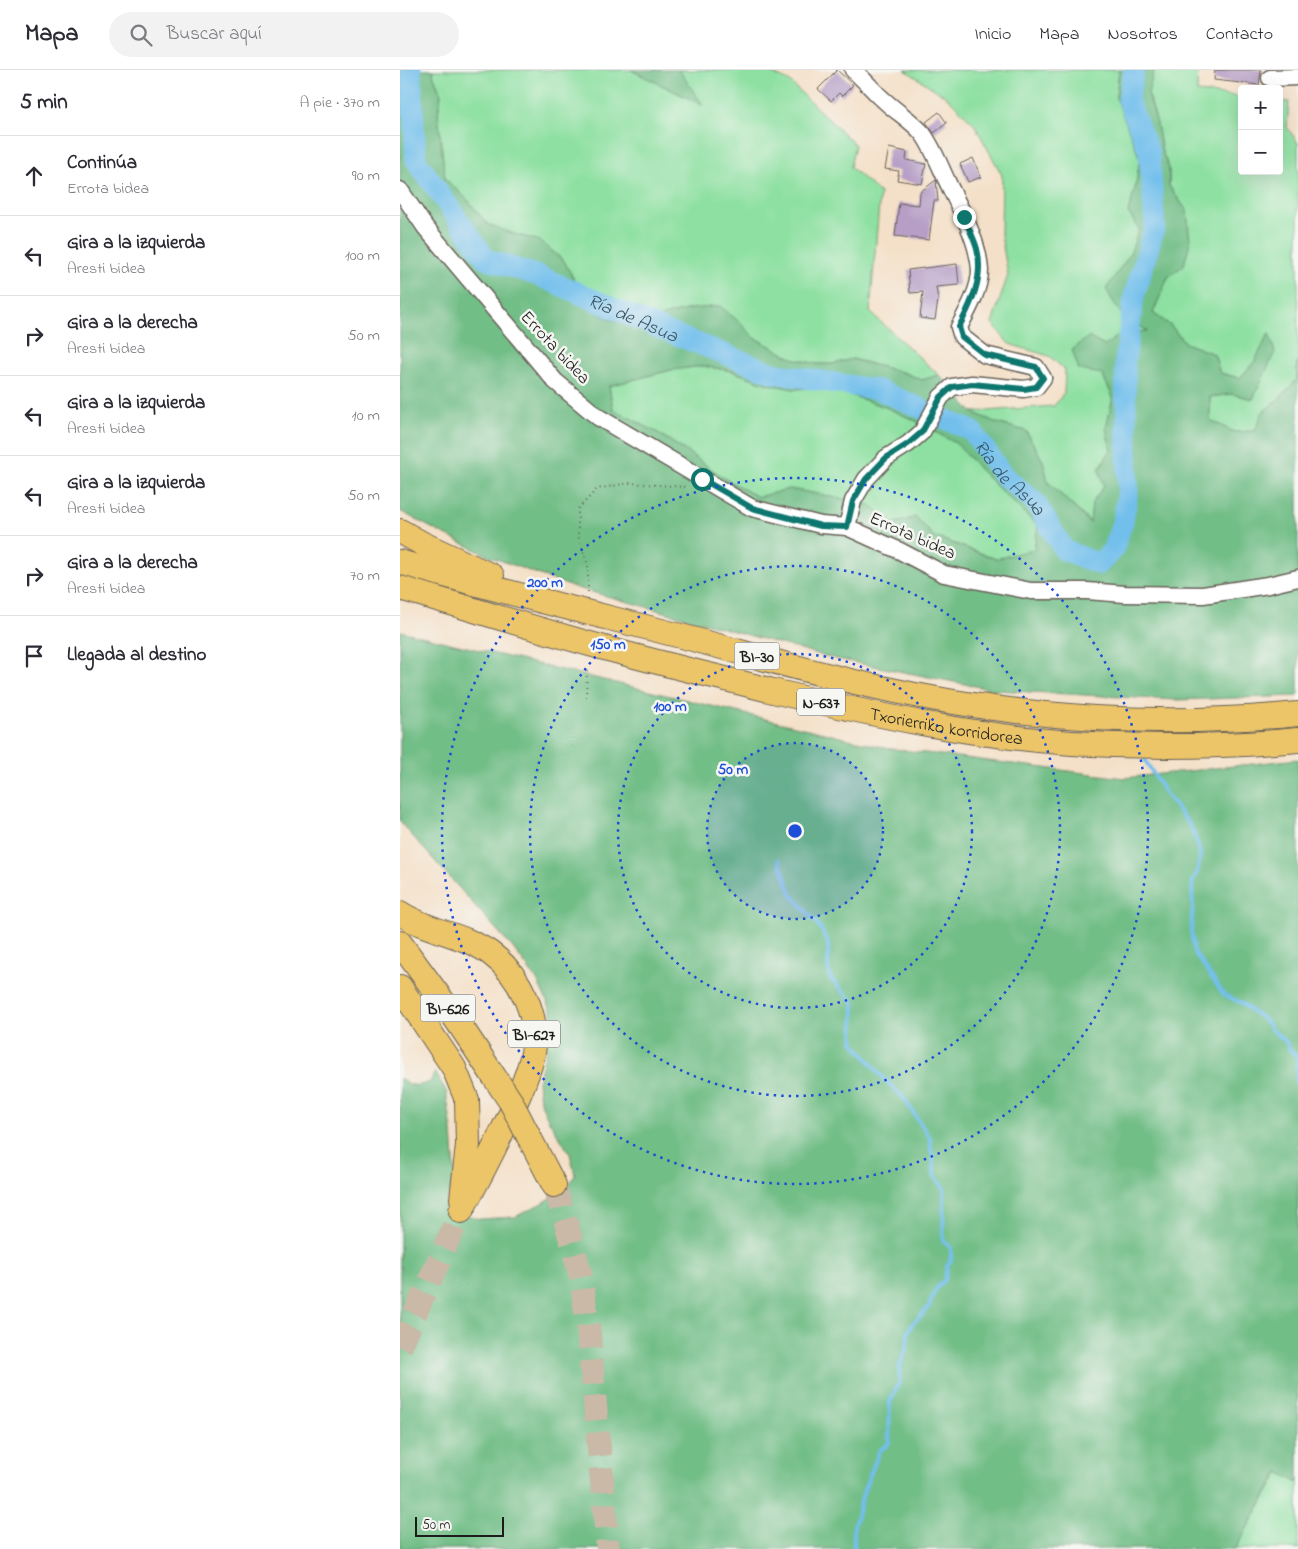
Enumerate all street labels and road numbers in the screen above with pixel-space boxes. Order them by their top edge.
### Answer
street label: Errota bidea [514,306,596,391]
street label: Errota bidea [865,506,960,567]
road number: BI-30 [734,642,780,670]
road number: N-637 [797,688,845,716]
street label: Txorierriko korridorea [867,702,1024,753]
road number: BI-626 [420,994,476,1021]
road number: BI-627 [508,1021,560,1048]

